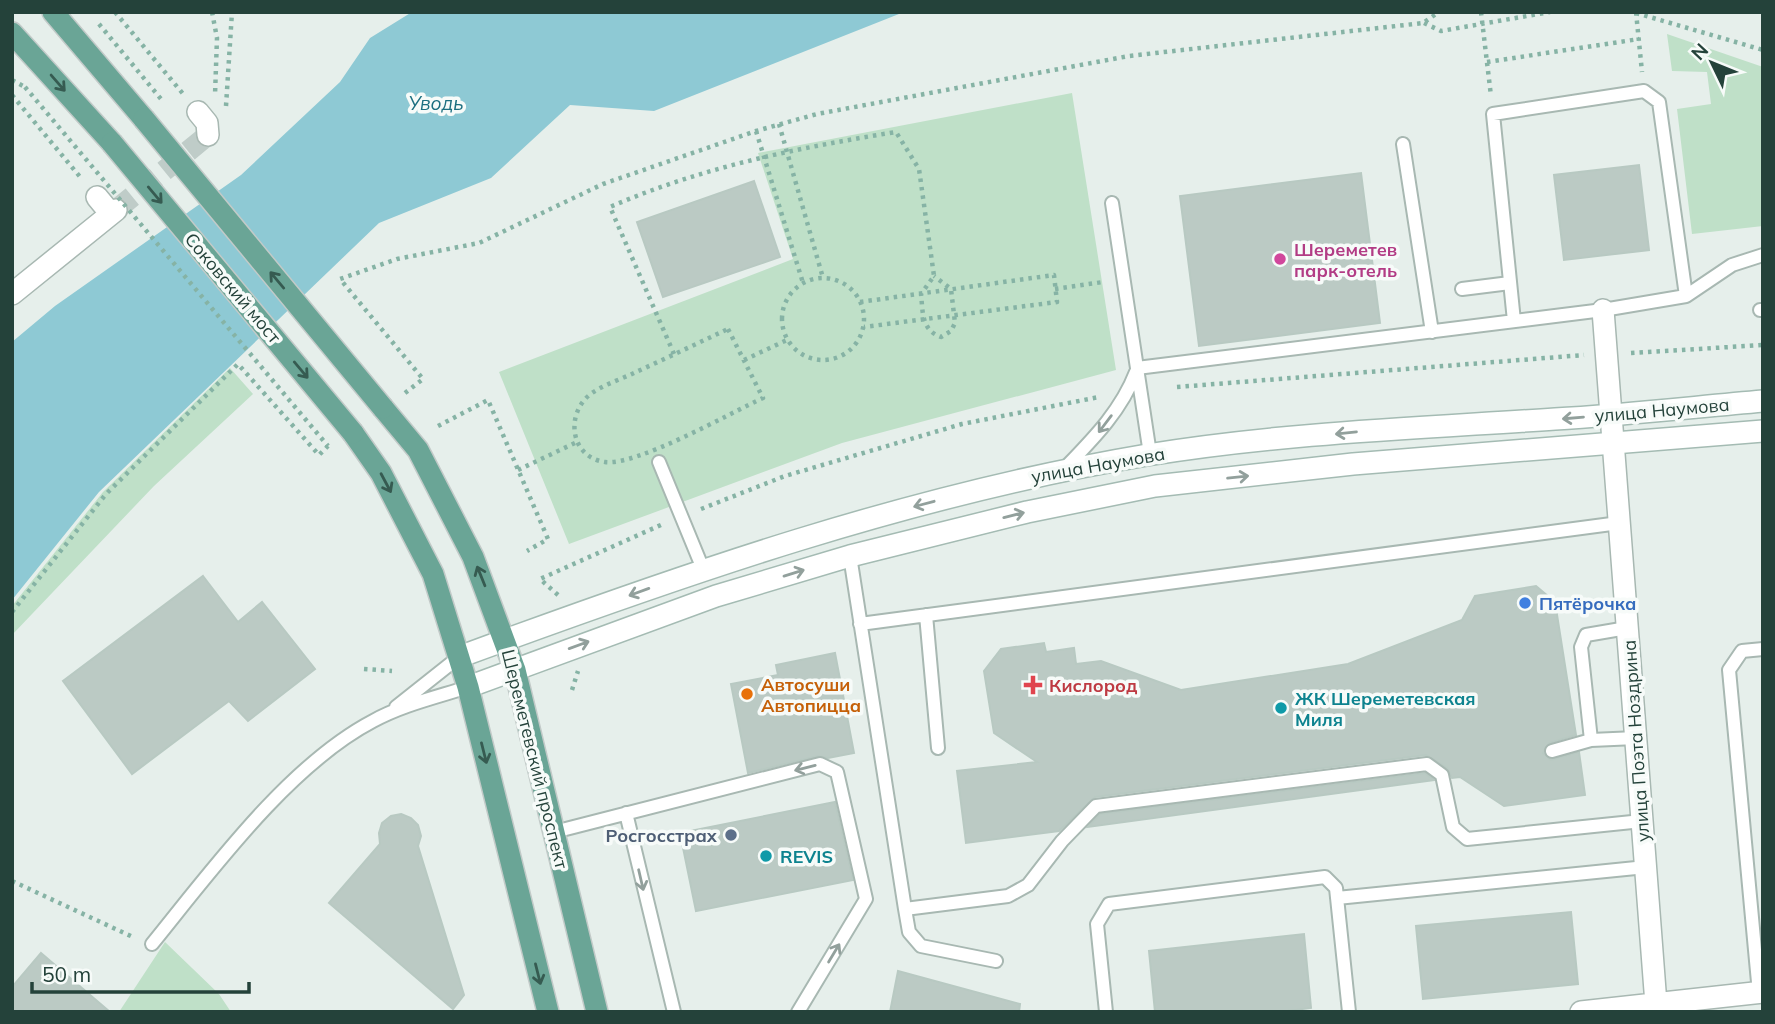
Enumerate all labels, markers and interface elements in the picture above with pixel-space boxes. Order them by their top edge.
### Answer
north arrow [1677,28,1747,98]
text: N [1686,38,1713,65]
one-way arrow [50,74,67,91]
water label: Уводь [408,91,464,115]
one-way arrow [148,186,163,204]
street label: Соковский мост [180,228,287,349]
place label: Шереметев парк-отель [1294,238,1397,282]
marker: Шереметев парк-отель [1272,251,1288,267]
one-way arrow [270,271,286,289]
one-way arrow [293,361,309,379]
street label: улица Наумова [1594,393,1730,427]
one-way arrow [1562,412,1585,425]
one-way arrow [1098,414,1113,432]
one-way arrow [1335,426,1358,439]
street label: улица Наумова [1029,442,1167,488]
one-way arrow [1226,471,1249,484]
one-way arrow [380,472,394,493]
one-way arrow [914,498,936,511]
one-way arrow [1002,508,1025,521]
one-way arrow [783,565,805,578]
one-way arrow [473,566,486,588]
one-way arrow [628,587,650,599]
place label: Пятёрочка [1539,592,1636,615]
marker: Пятёрочка [1517,595,1533,611]
one-way arrow [567,638,589,650]
street label: улица Поэта Ноздрина [1617,639,1655,843]
street label: Шереметевский проспект [497,647,574,872]
place label: Автосуши Автопицца [761,673,861,717]
place label: Кислород [1049,674,1138,697]
marker: Кислород [1023,675,1043,695]
marker: Автосуши Автопицца [739,686,755,702]
place label: ЖК Шереметевская Миля [1295,687,1476,731]
marker: ЖК Шереметевская Миля [1273,700,1289,716]
one-way arrow [478,741,492,764]
one-way arrow [794,762,817,775]
place label: Росгосстрах [605,824,718,847]
marker: Росгосстрах [723,827,739,843]
place label: REVIS [780,845,833,868]
marker: REVIS [758,848,774,864]
one-way arrow [635,868,648,891]
one-way arrow [827,944,841,964]
scale bar [32,950,248,994]
text: 50 m [42,961,91,987]
one-way arrow [532,962,546,985]

